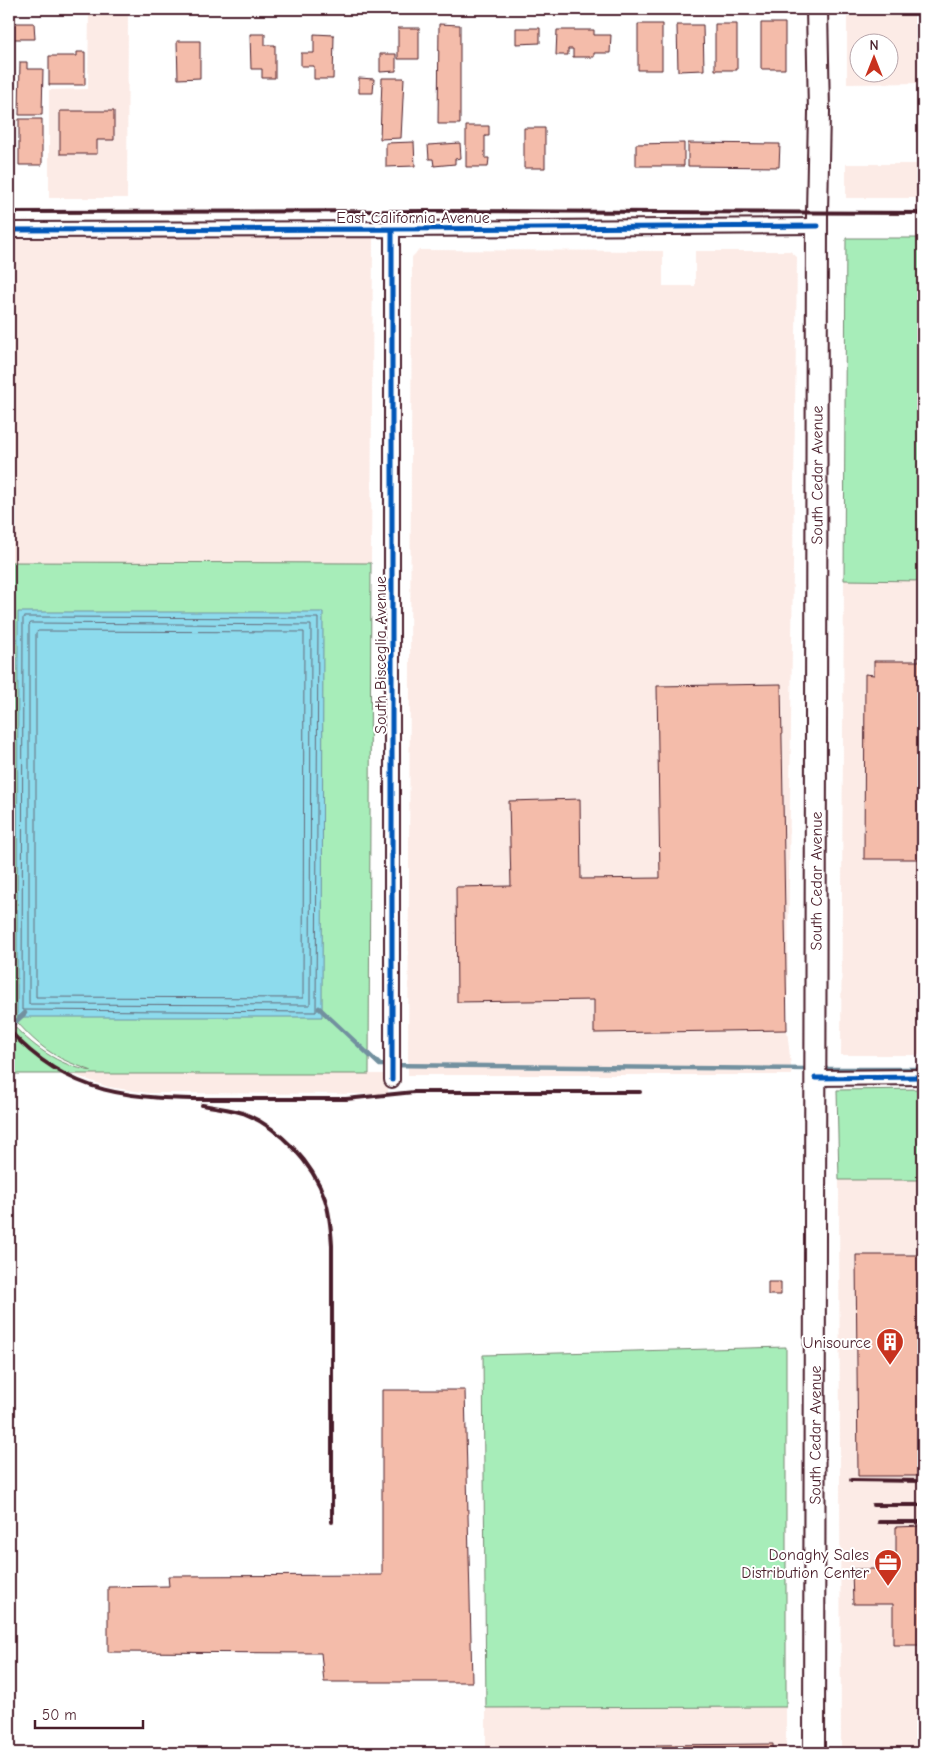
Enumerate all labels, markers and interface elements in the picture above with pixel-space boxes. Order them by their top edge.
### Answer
north arrow [850,32,900,82]
text: N [869,37,879,54]
street label: East California Avenue [336,209,490,227]
street label: South Cedar Avenue [808,405,827,545]
street label: South Bisceglia Avenue [372,576,390,734]
street label: South Cedar Avenue [808,811,826,951]
building icon: Unisource [875,1327,905,1366]
place label: Unisource [803,1334,871,1352]
street label: South Cedar Avenue [806,1365,825,1505]
place label: Donaghy Sales Distribution Center [741,1546,870,1582]
office icon: Donaghy Sales Distribution Center [873,1548,903,1587]
scale bar [35,1697,142,1729]
text: 50 m [42,1706,77,1724]

